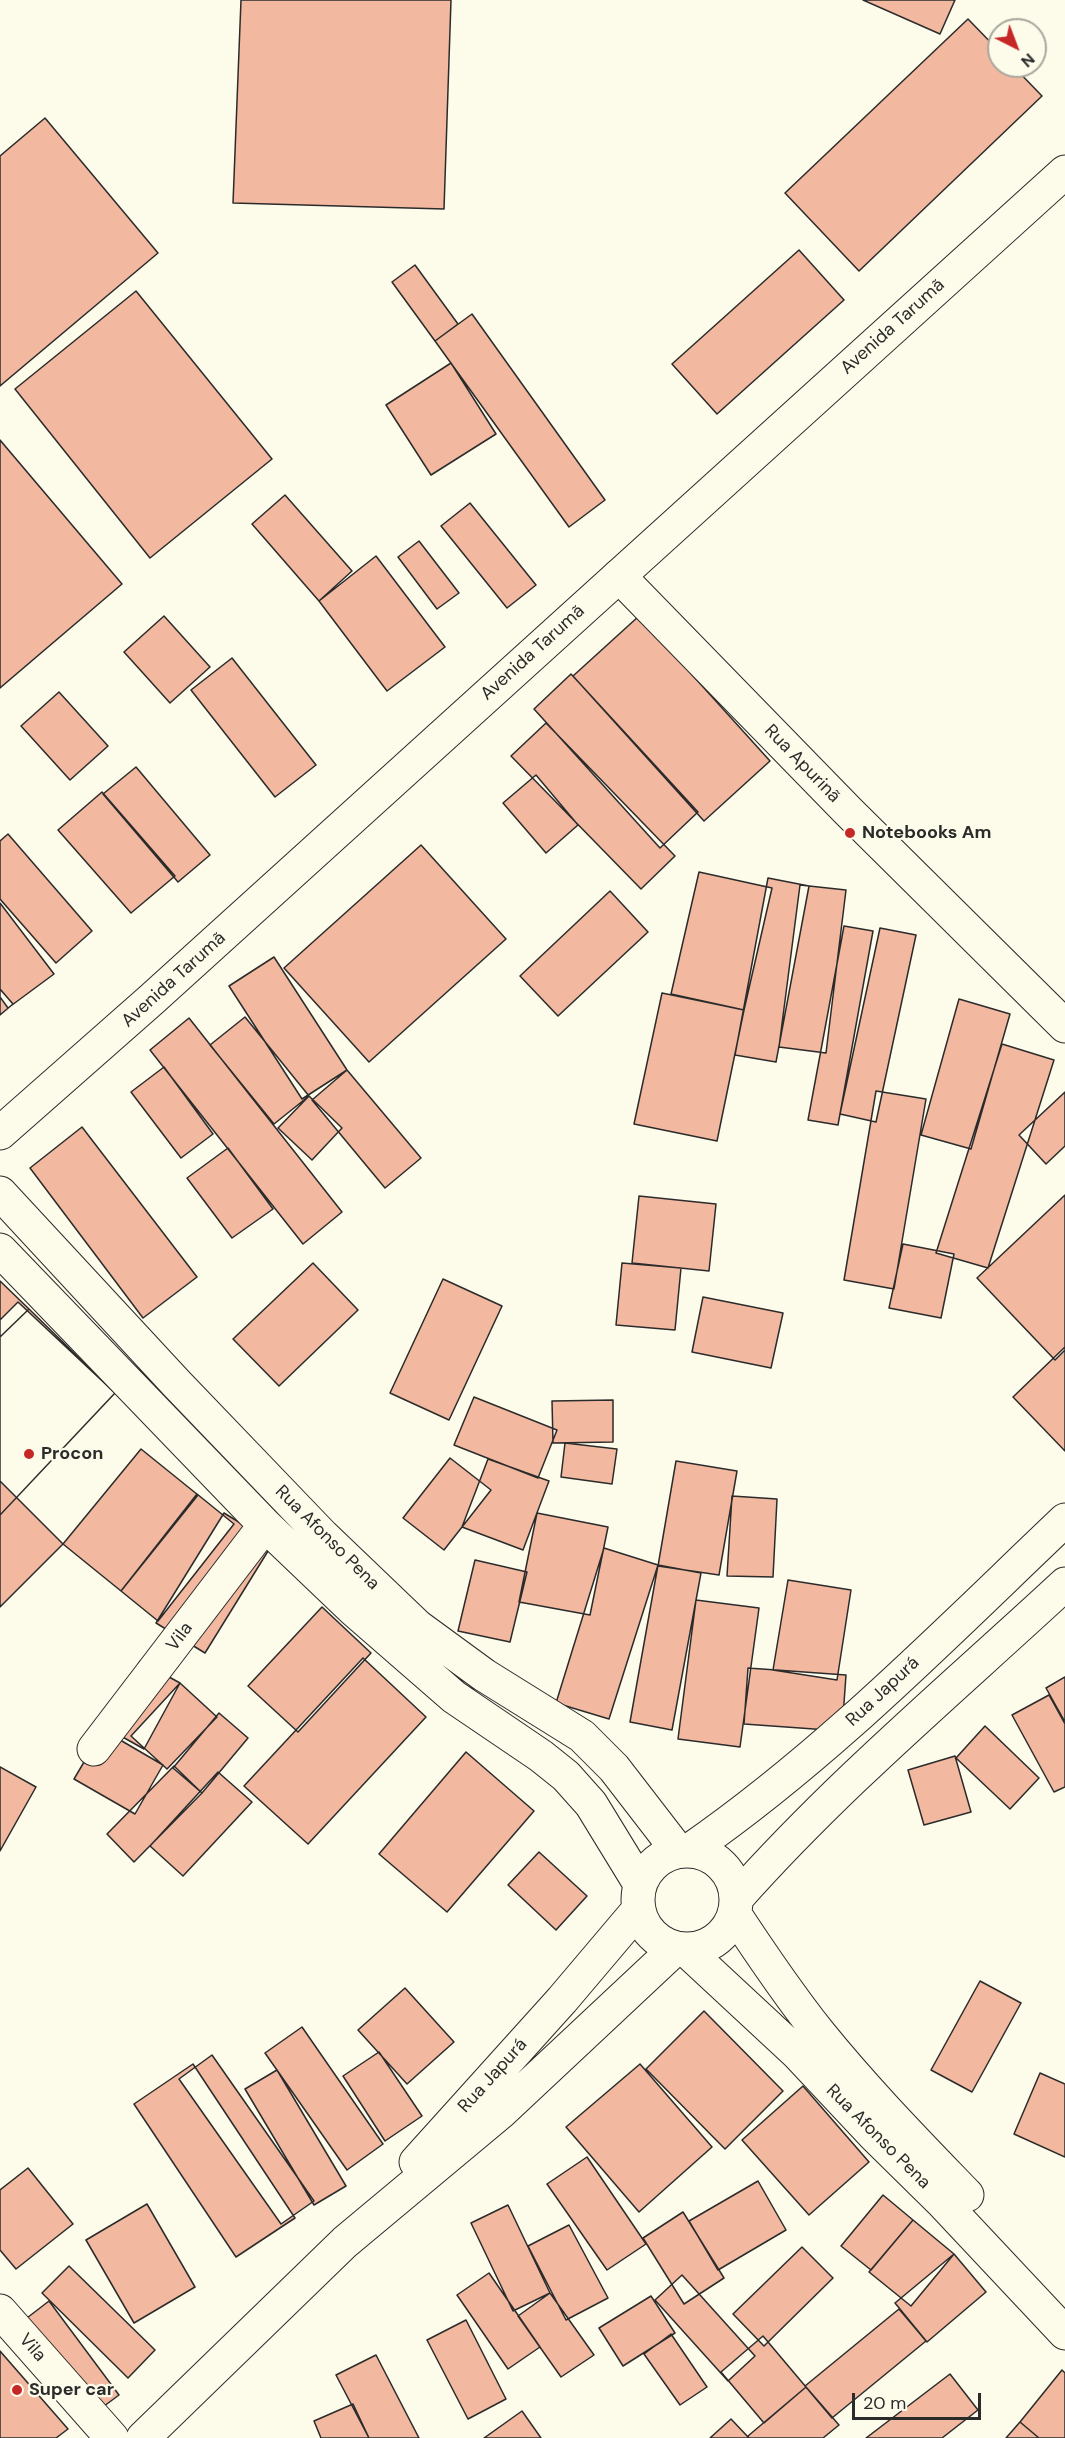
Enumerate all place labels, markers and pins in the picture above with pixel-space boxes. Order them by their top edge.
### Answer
place label: Notebooks Am [862,822,991,844]
marker: Notebooks Am [843,826,857,840]
place label: Procon [41,1443,103,1465]
marker: Procon [22,1447,36,1461]
place label: Super car [29,2379,114,2401]
marker: Super car [10,2383,24,2397]

